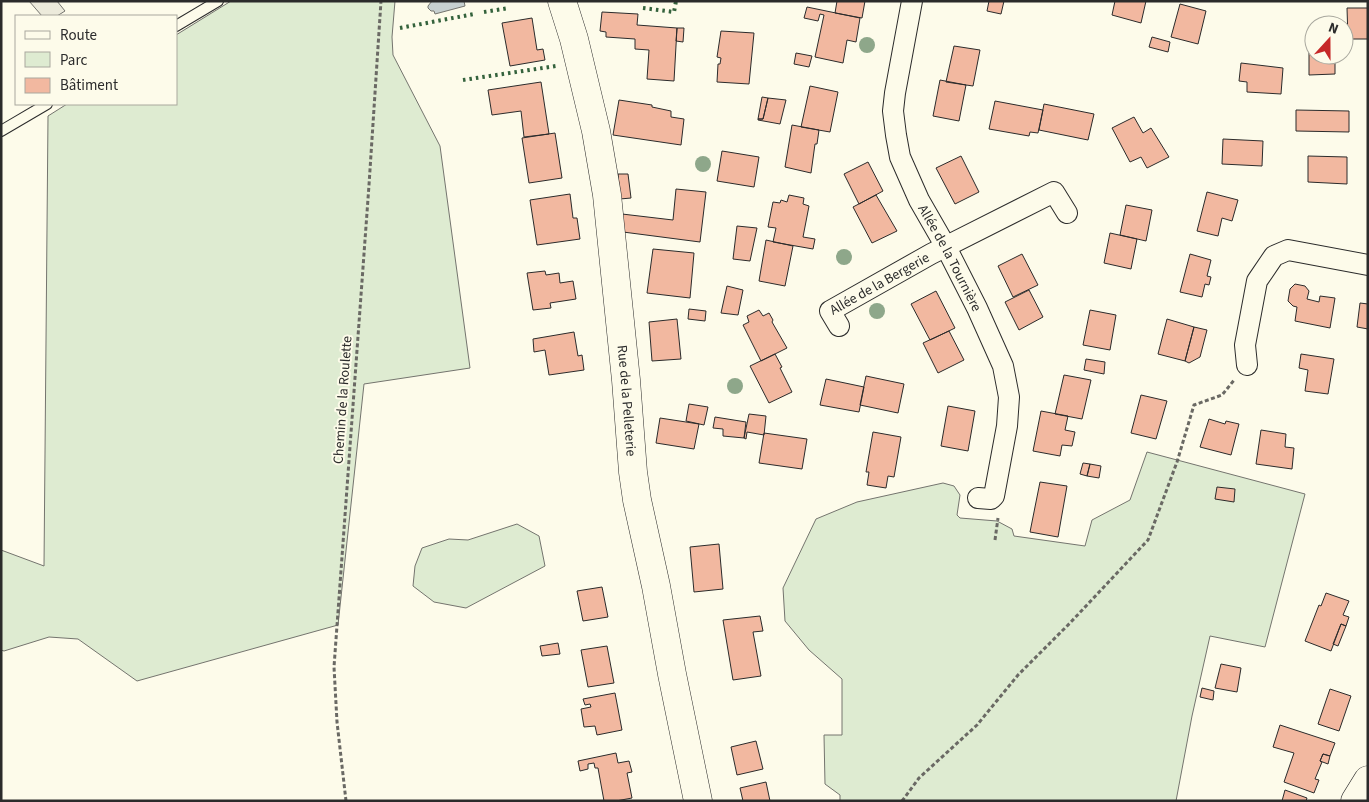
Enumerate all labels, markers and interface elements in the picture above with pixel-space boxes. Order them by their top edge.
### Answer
legend [15,15,178,105]
north arrow [1304,15,1354,65]
text: N [1325,18,1341,40]
text: Route [60,25,97,46]
text: Parc [60,50,87,71]
text: Bâtiment [60,75,118,96]
street label: Allée de la Tournière [913,201,986,315]
street label: Allée de la Bergerie [826,248,933,320]
street label: Chemin de la Roulette [329,335,357,465]
street label: Rue de la Pelleterie [611,344,641,457]

